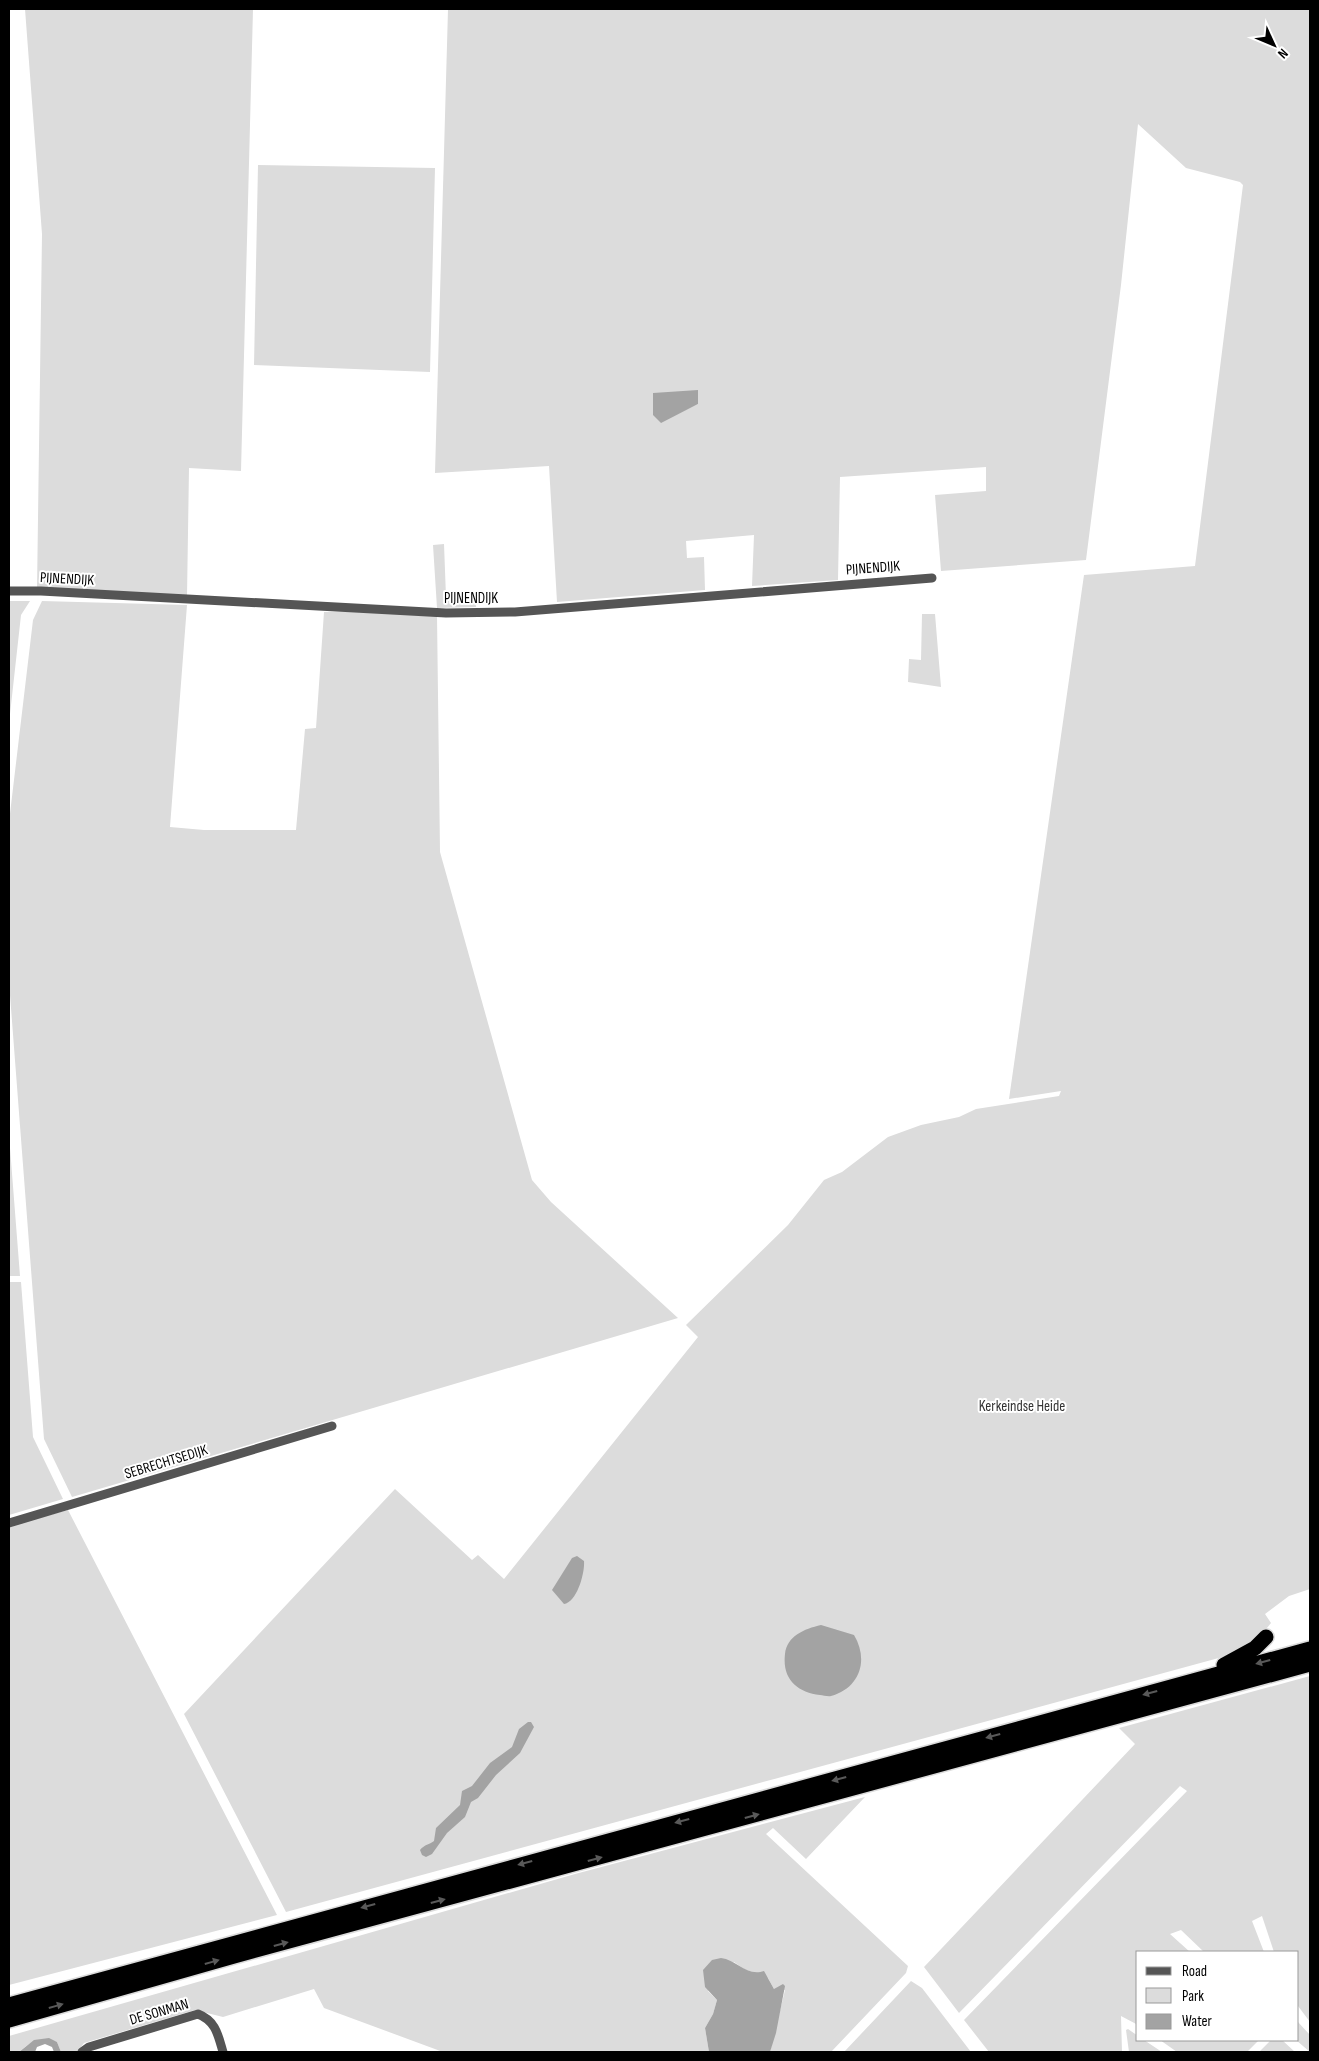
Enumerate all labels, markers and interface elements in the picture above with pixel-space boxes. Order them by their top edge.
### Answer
north arrow [1249,20,1299,70]
text: N [1274,45,1292,62]
street label: PIJNENDIJK [845,557,901,579]
street label: PIJNENDIJK [39,568,95,590]
street label: PIJNENDIJK [444,589,498,608]
park label: Kerkeindse Heide [979,1397,1065,1416]
street label: SEBRECHTSEDIJK [122,1440,210,1484]
one-way arrow [1256,1658,1271,1666]
one-way arrow [1142,1689,1157,1697]
one-way arrow [986,1733,1001,1741]
one-way arrow [831,1775,846,1783]
one-way arrow [744,1812,759,1820]
one-way arrow [674,1817,689,1825]
one-way arrow [588,1854,603,1862]
one-way arrow [517,1859,532,1867]
one-way arrow [431,1897,446,1905]
one-way arrow [360,1902,375,1910]
one-way arrow [274,1939,289,1947]
legend [1136,1951,1299,2041]
one-way arrow [205,1958,220,1966]
text: Road [1182,1962,1207,1981]
text: Park [1182,1987,1204,2006]
street label: DE SONMAN [127,1995,191,2029]
one-way arrow [48,2002,63,2010]
text: Water [1182,2012,1213,2031]

